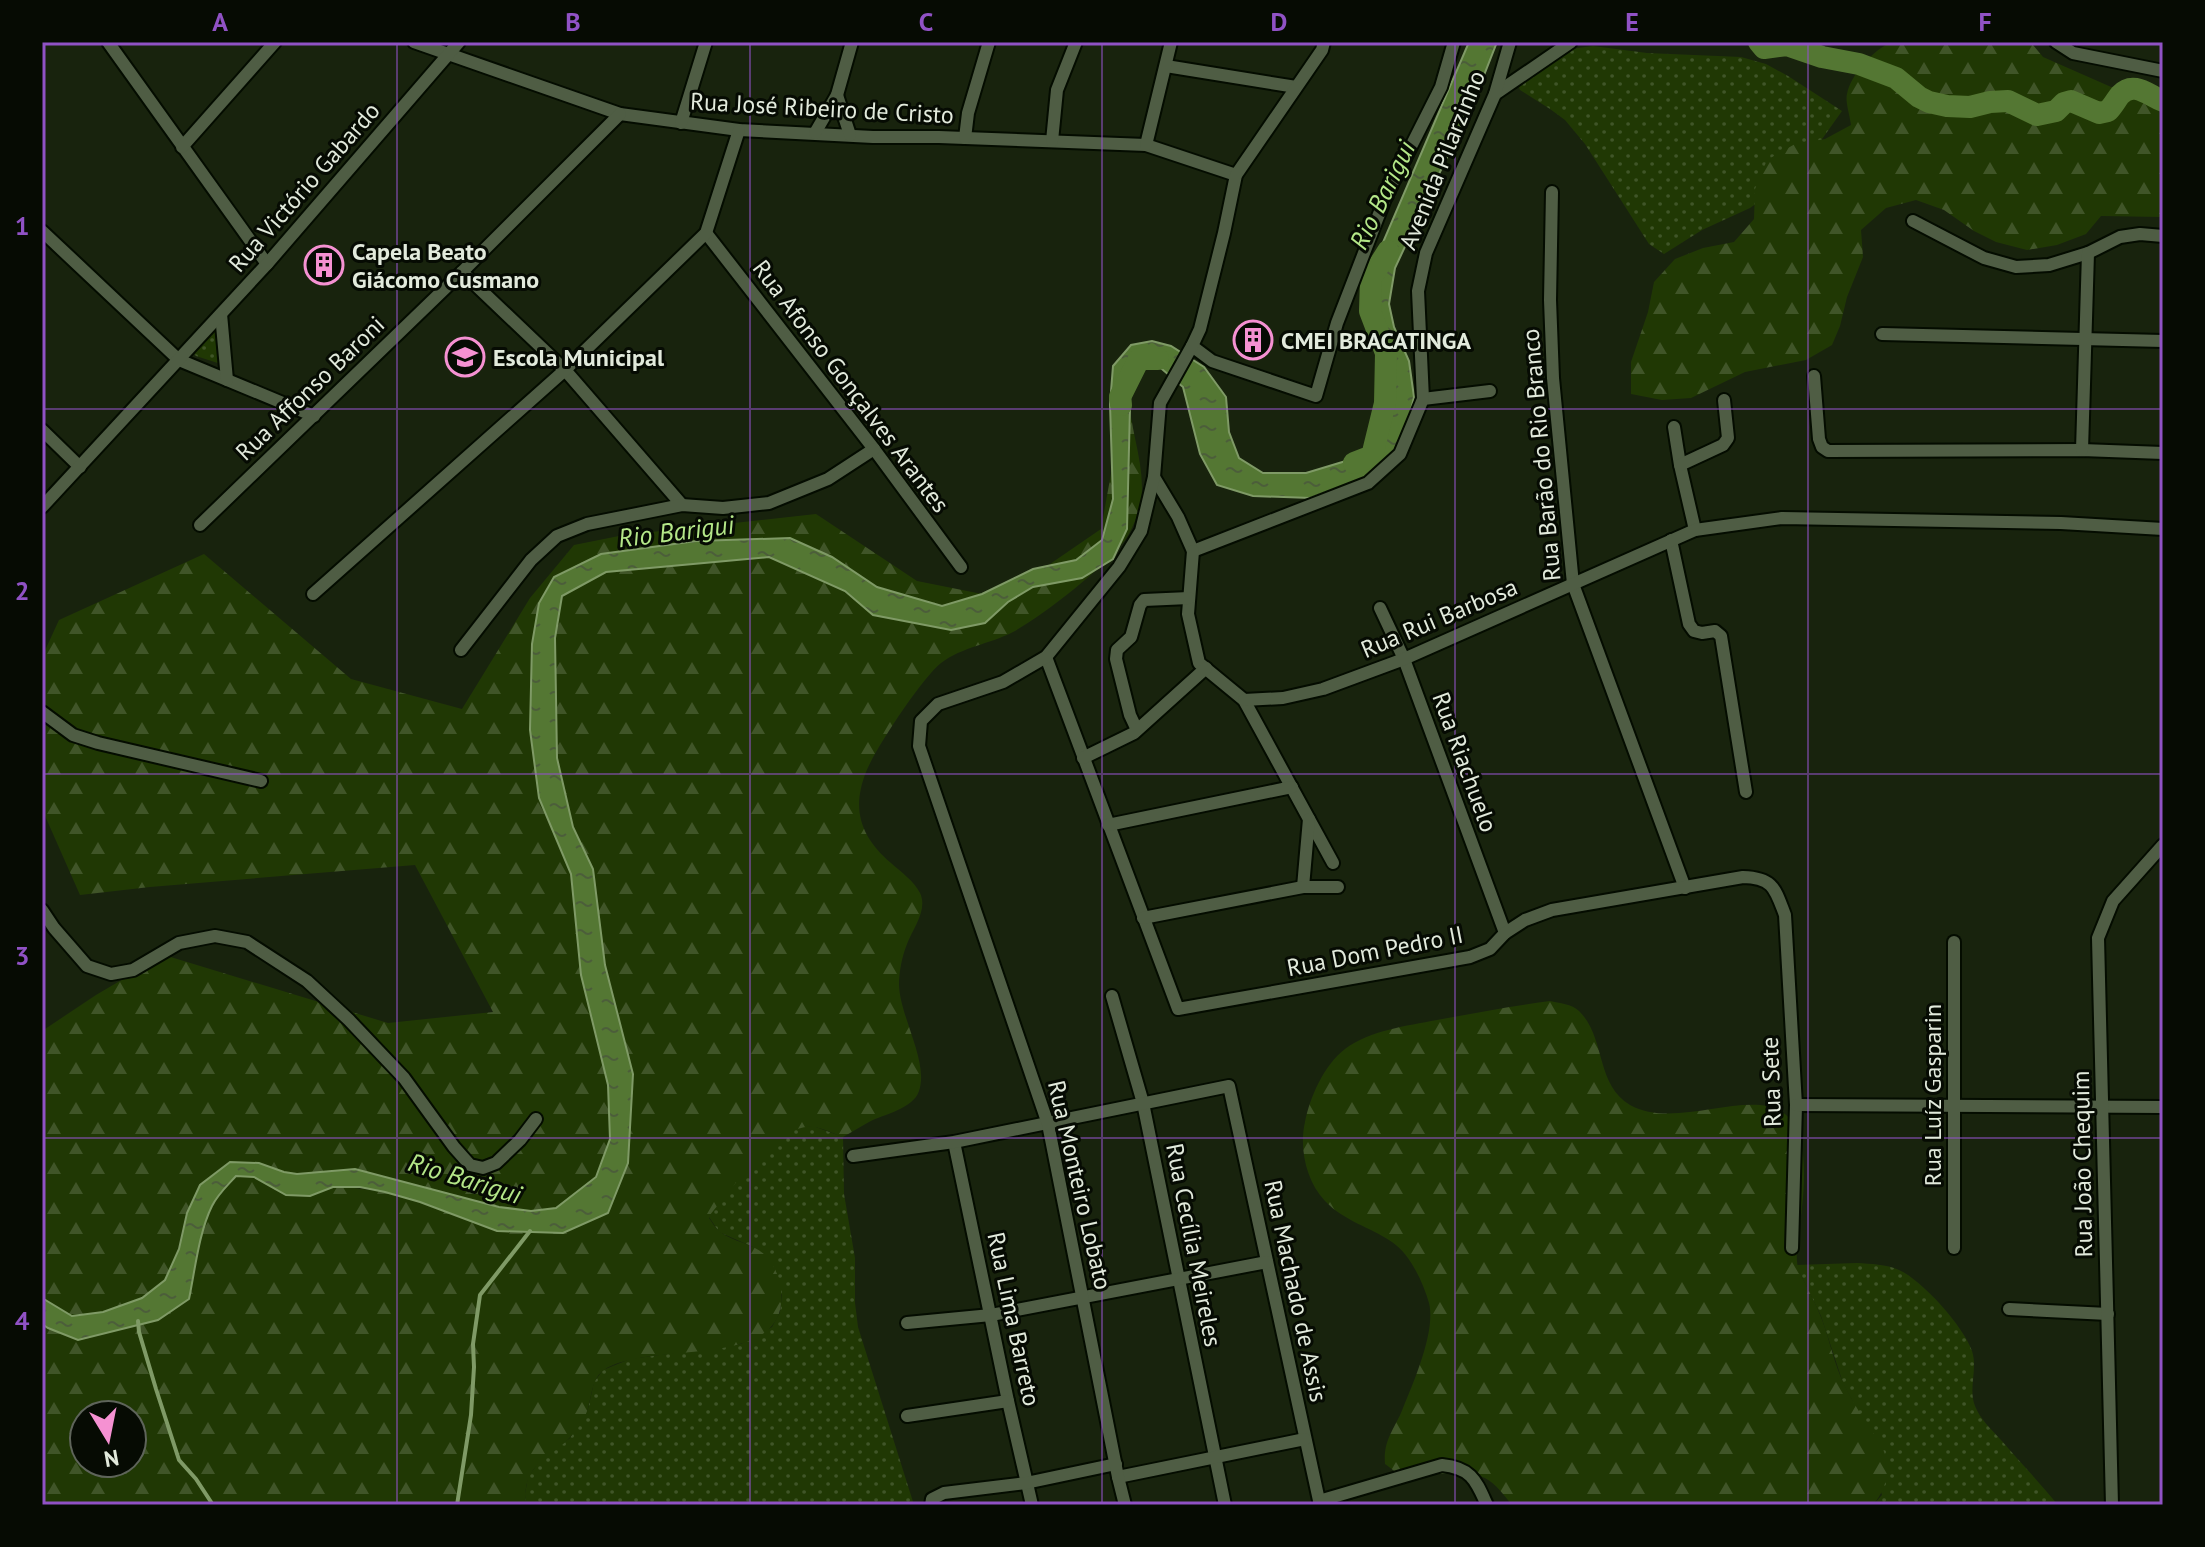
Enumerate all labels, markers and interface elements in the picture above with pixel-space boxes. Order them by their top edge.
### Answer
text: A [212,5,228,38]
text: B [565,5,581,38]
text: C [919,5,933,38]
text: D [1271,5,1287,38]
text: E [1625,5,1639,38]
text: F [1978,5,1992,38]
street label: Avenida Pilarzinho [1392,66,1492,254]
street label: Rua José Ribeiro de Cristo [689,86,955,130]
street label: Rua Victório Gabardo [222,96,386,278]
water label: Rio Barigui [1342,134,1423,255]
text: 1 [15,209,29,242]
place label: Capela Beato Giácomo Cusmano [352,236,539,295]
building icon: Capela Beato Giácomo Cusmano [303,244,345,286]
street label: Rua Afonso Gonçalves Arantes [746,254,956,518]
street label: Rua Affonso Baroni [229,309,391,467]
building icon: CMEI BRACATINGA [1232,319,1274,361]
place label: CMEI BRACATINGA [1281,325,1471,356]
street label: Rua Barão do Rio Branco [1515,328,1567,582]
school or university icon: Escola Municipal [444,336,486,378]
place label: Escola Municipal [493,342,665,373]
water label: Rio Barigui [616,507,737,554]
street label: Rua Rui Barbosa [1356,571,1522,665]
text: 2 [15,574,29,607]
street label: Rua Riachuelo [1425,688,1505,836]
street label: Rua Dom Pedro II [1284,919,1466,983]
text: 3 [15,939,29,972]
street label: Rua Luíz Gasparin [1917,1004,1948,1186]
street label: Rua Sete [1754,1036,1788,1128]
street label: Rua João Chequim [2065,1070,2099,1258]
street label: Rua Monteiro Lobato [1041,1077,1119,1293]
street label: Rua Cecília Meireles [1159,1141,1229,1349]
water label: Rio Barigui [404,1145,527,1211]
street label: Rua Machado de Assis [1257,1177,1335,1405]
street label: Rua Lima Barreto [980,1229,1048,1409]
text: 4 [15,1304,30,1337]
north arrow [68,1399,148,1479]
text: N [102,1444,121,1474]

